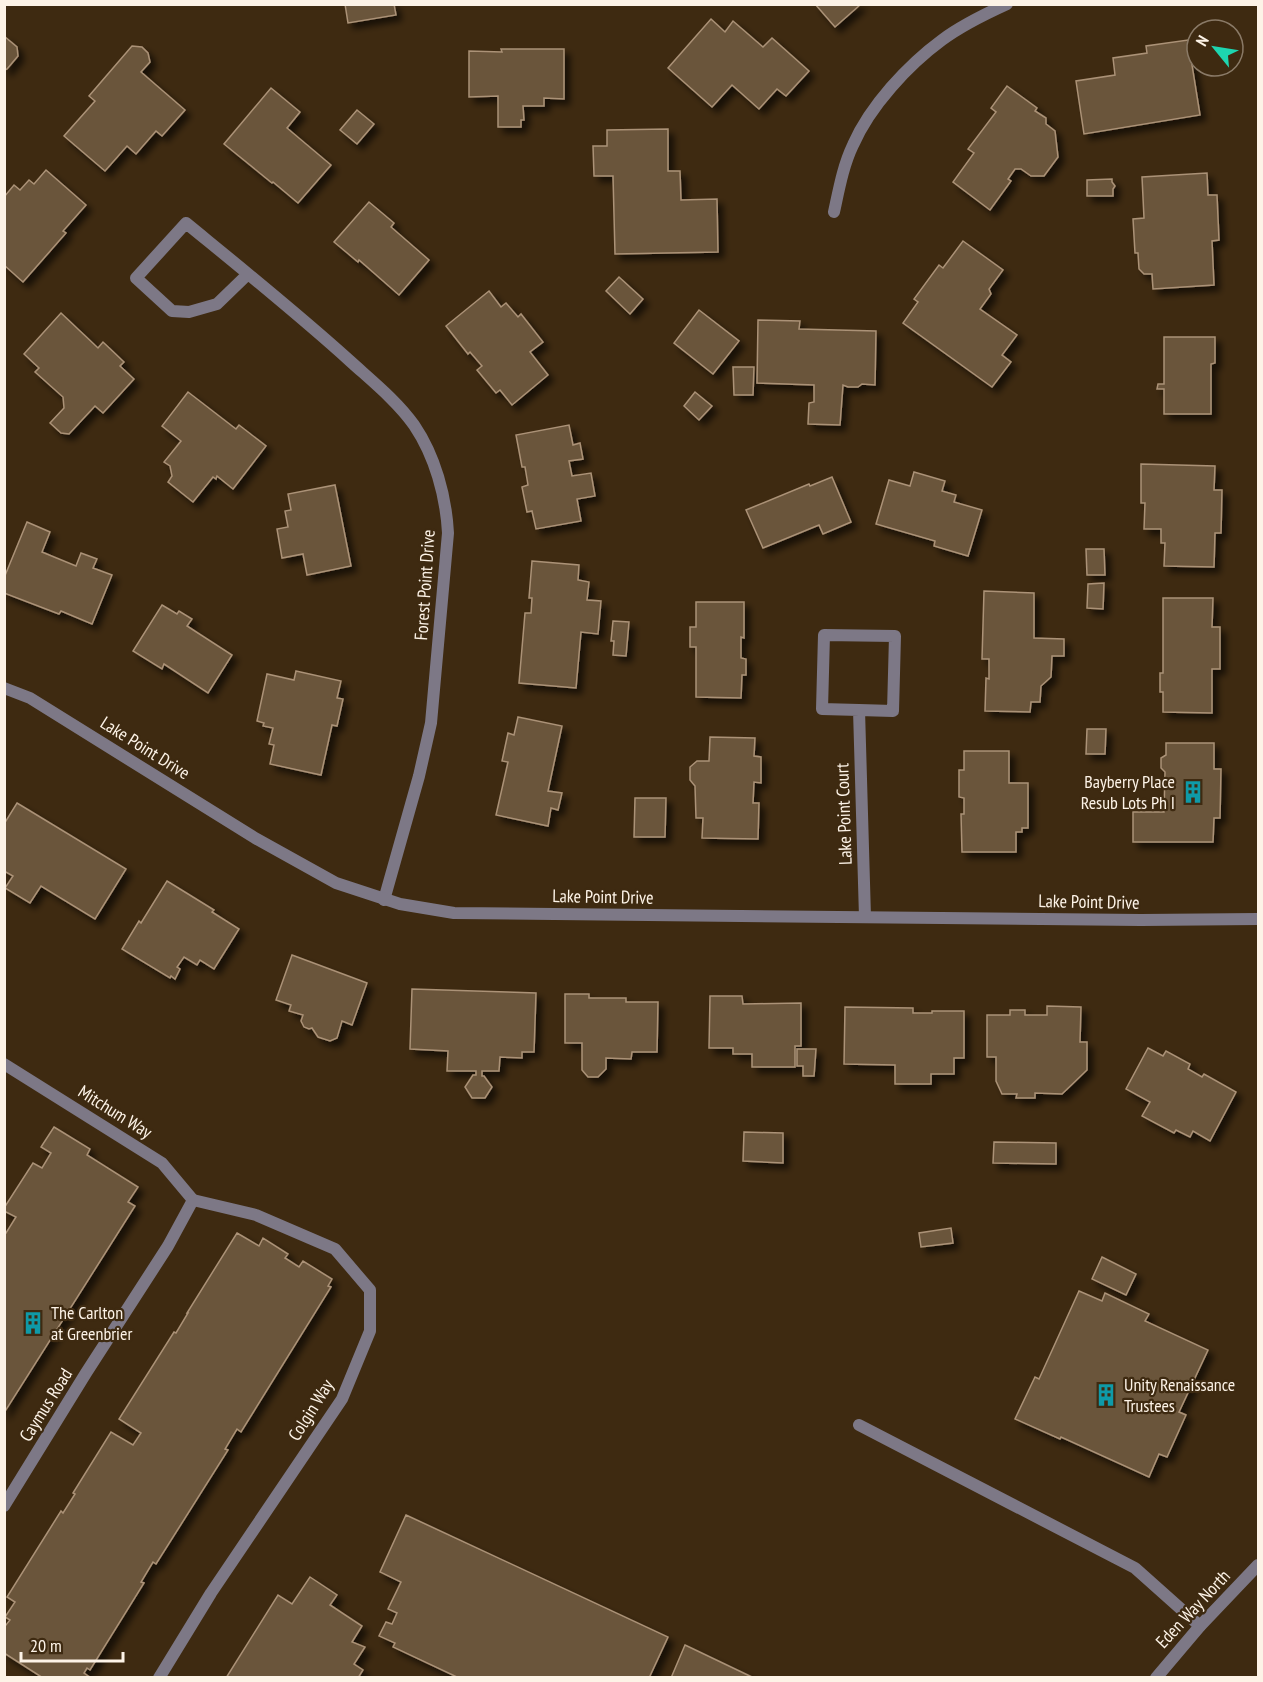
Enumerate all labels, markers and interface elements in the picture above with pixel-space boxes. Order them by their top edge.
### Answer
north arrow [1185,18,1245,78]
text: N [1191,32,1213,49]
street label: Forest Point Drive [409,529,440,641]
street label: Lake Point Drive [96,711,194,784]
street label: Lake Point Court [830,763,857,865]
place label: Bayberry Place Resub Lots Ph I [1081,770,1175,814]
building icon: Bayberry Place Resub Lots Ph I [1180,779,1206,805]
street label: Lake Point Drive [552,884,654,909]
street label: Lake Point Drive [1038,889,1140,914]
street label: Mitchum Way [74,1080,157,1143]
place label: The Carlton at Greenbrier [51,1301,132,1345]
building icon: The Carlton at Greenbrier [20,1310,46,1336]
street label: Caymus Road [14,1364,77,1446]
place label: Unity Renaissance Trustees [1124,1373,1235,1417]
street label: Colgin Way [283,1374,339,1445]
building icon: Unity Renaissance Trustees [1093,1382,1119,1408]
street label: Eden Way North [1151,1565,1235,1653]
scale bar [21,1625,123,1663]
text: 20 m [30,1634,62,1657]

